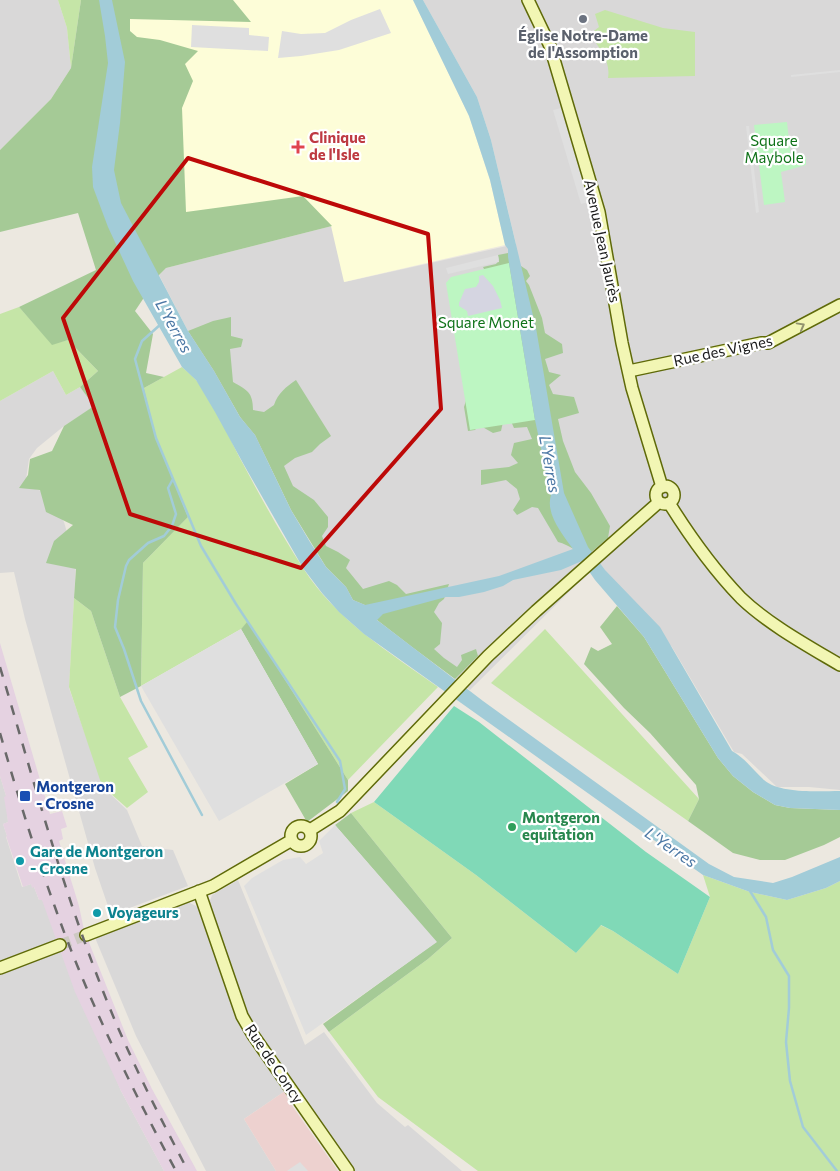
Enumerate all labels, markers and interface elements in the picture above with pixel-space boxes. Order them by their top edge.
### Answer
marker: Église Notre-Dame de l'Assomption [577,13,589,25]
place label: Église Notre-Dame de l'Assomption [518,26,648,61]
place label: Clinique de l'Isle [309,128,366,163]
park label: Square Maybole [744,131,804,166]
marker: Clinique de l'Isle [291,140,305,154]
street label: Avenue Jean Jaurès [581,178,625,304]
water label: L'Yerres [152,296,197,356]
park label: Square Monet [438,313,534,331]
one-way arrow [796,323,805,333]
street label: Rue des Vignes [672,331,774,369]
water label: L'Yerres [536,434,565,494]
place label: Montgeron - Crosne [36,777,114,812]
marker: Montgeron - Crosne [18,789,32,803]
place label: Montgeron equitation [522,808,600,843]
marker: Montgeron equitation [506,821,518,833]
water label: L'Yerres [642,822,701,871]
place label: Gare de Montgeron - Crosne [30,842,163,877]
marker: Gare de Montgeron - Crosne [14,855,26,867]
place label: Voyageurs [107,903,179,921]
marker: Voyageurs [91,907,103,919]
street label: Rue de Concy [242,1020,308,1107]

